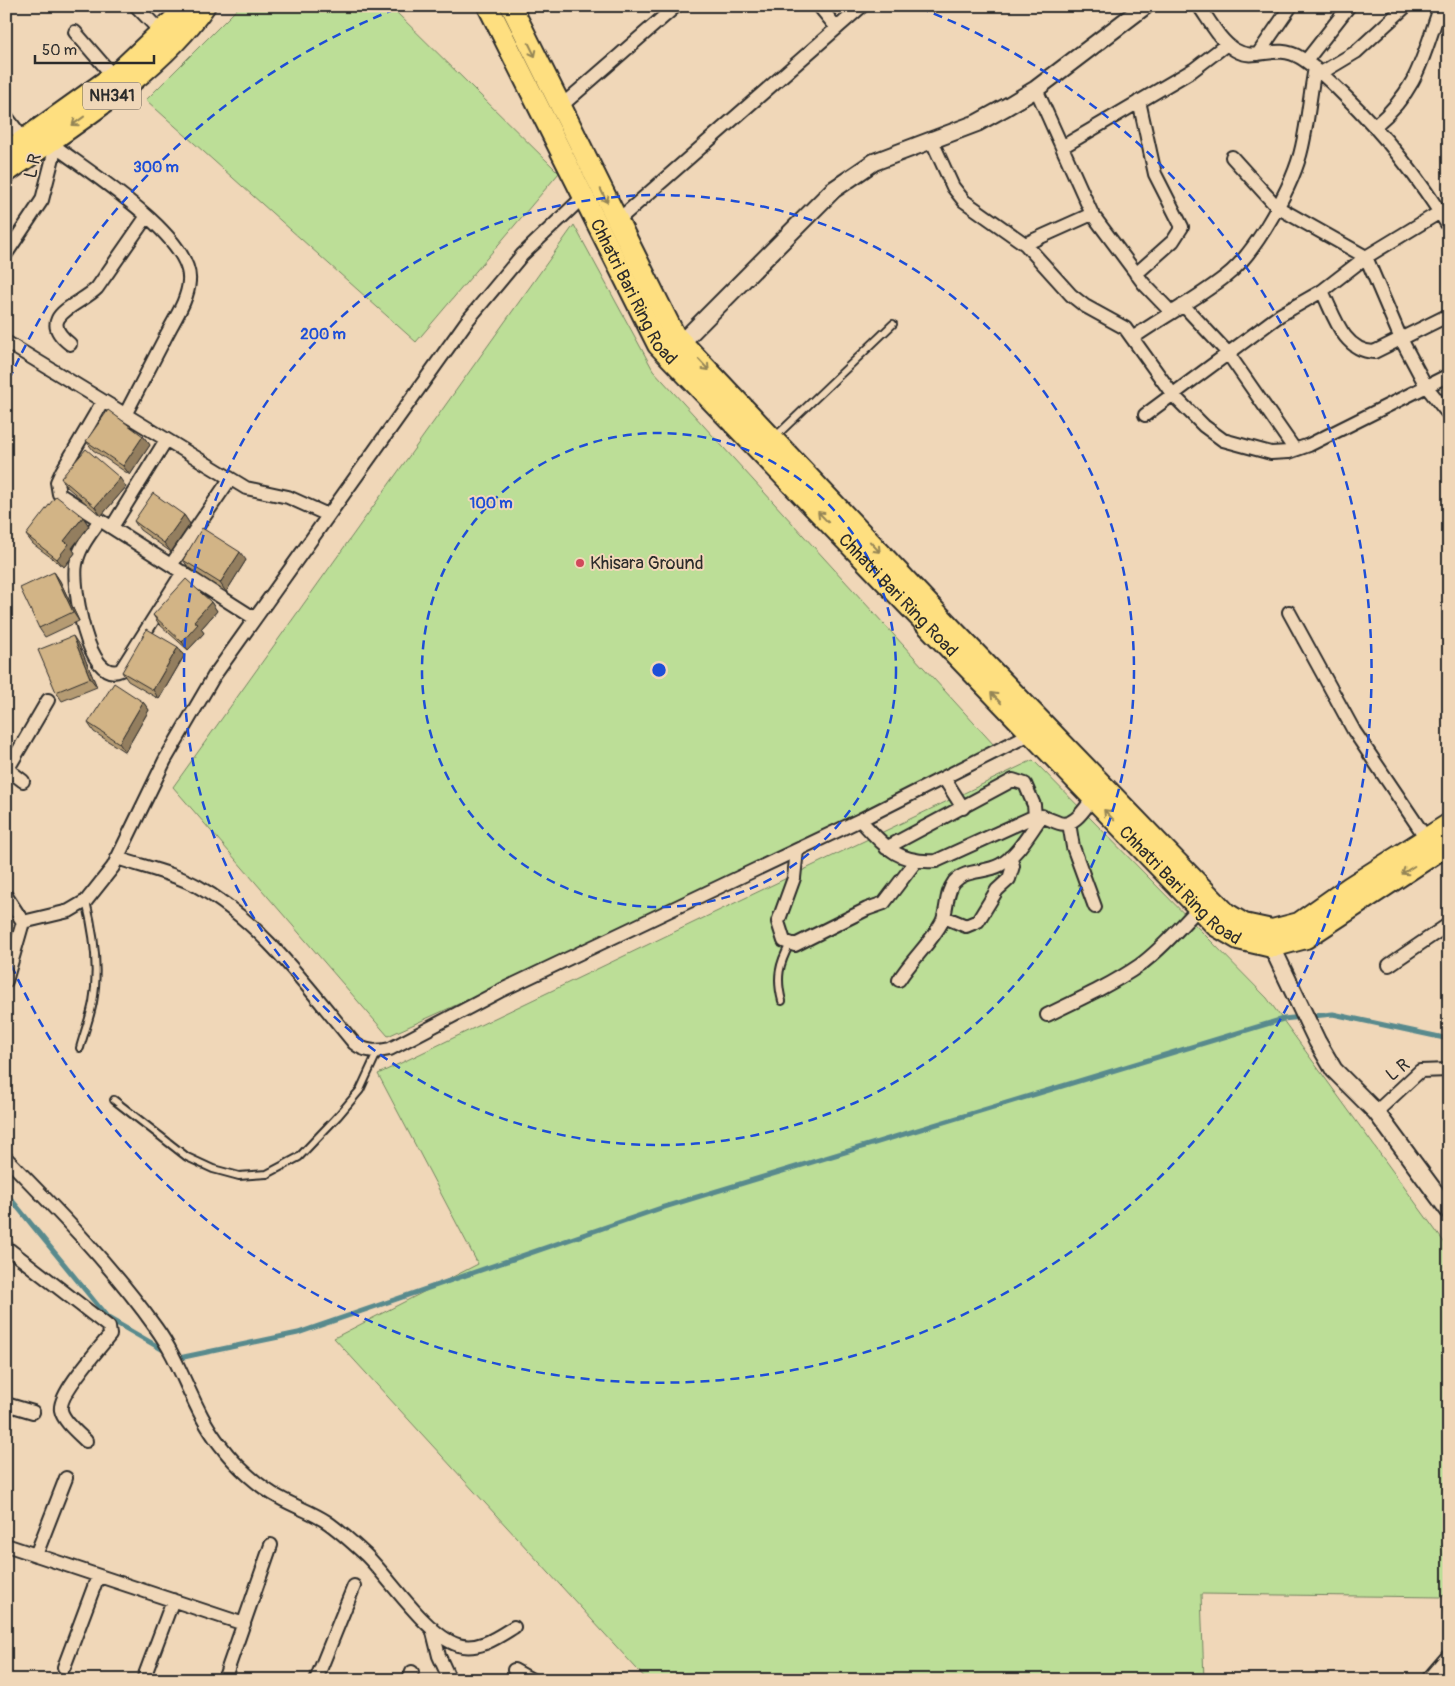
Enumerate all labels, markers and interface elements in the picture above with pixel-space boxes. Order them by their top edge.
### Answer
scale bar [35,32,154,64]
text: 50 m [42,41,77,60]
one-way arrow [528,42,537,57]
road number: NH341 [83,82,141,110]
one-way arrow [71,116,85,126]
street label: L R [19,151,47,181]
text: 300 m [133,158,179,177]
one-way arrow [600,188,609,203]
street label: Chhatri Bari Ring Road [585,215,682,370]
text: 200 m [300,325,346,344]
one-way arrow [698,359,710,371]
text: 100 m [470,494,512,513]
one-way arrow [817,511,829,524]
street label: Chhatri Bari Ring Road [834,528,963,662]
one-way arrow [869,540,881,553]
place label: Khisara Ground [590,552,704,575]
marker: Khisara Ground [574,557,586,569]
centre of rings [650,661,668,679]
one-way arrow [990,691,1002,704]
one-way arrow [1103,808,1115,821]
street label: Chhatri Bari Ring Road [1114,821,1246,950]
one-way arrow [1401,865,1415,875]
street label: L R [1381,1053,1415,1087]

